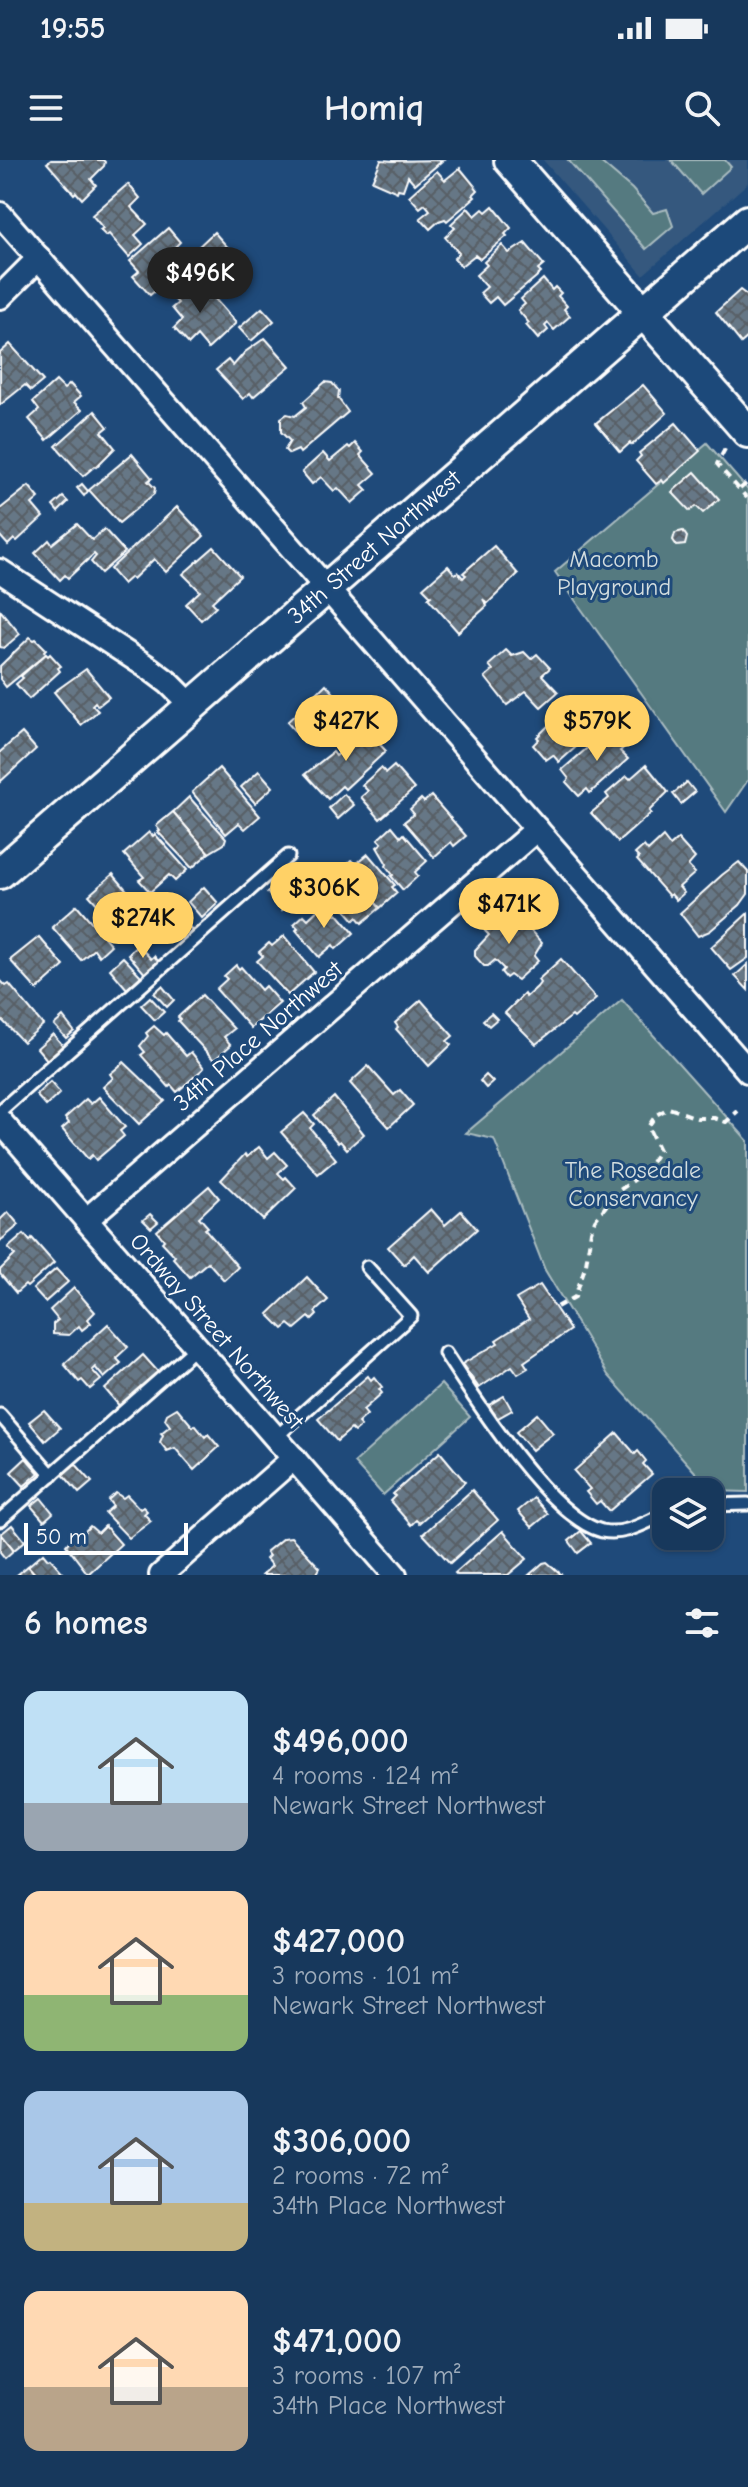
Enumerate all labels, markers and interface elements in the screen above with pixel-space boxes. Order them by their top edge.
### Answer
text: 19:55 [40,11,106,46]
icon: menu [24,86,68,130]
icon: search [680,86,724,130]
text: Homiq [324,88,424,129]
pin: $496K [144,247,256,315]
text: $496K [165,258,235,288]
street label: 34th Street Northwest [282,463,467,630]
park label: Macomb Playground [557,545,671,601]
pin: $427K [290,695,402,763]
pin: $579K [541,695,653,763]
text: $427K [313,706,379,736]
text: $579K [563,706,631,736]
pin: $306K [268,862,380,930]
text: $306K [288,873,360,903]
pin: $471K [453,878,565,946]
text: $471K [477,889,541,919]
pin: $274K [87,892,199,960]
text: $274K [111,903,175,933]
street label: 34th Place Northwest [168,954,349,1117]
park label: The Rosedale Conservancy [565,1156,701,1212]
street label: Ordway Street Northwest [124,1227,311,1436]
map controls [652,1478,724,1550]
button: layers [652,1478,724,1550]
scale bar [24,1519,188,1555]
text: 50 m [36,1524,87,1550]
icon: filters [680,1601,724,1645]
text: 6 homes [24,1603,148,1643]
text: $496,000 [272,1721,409,1761]
icon: home [88,1723,184,1819]
text: 4 rooms · 124 m² [272,1761,458,1791]
text: Newark Street Northwest [272,1791,545,1821]
text: $427,000 [272,1921,405,1961]
icon: home [88,1923,184,2019]
text: 3 rooms · 101 m² [272,1961,459,1991]
text: Newark Street Northwest [272,1991,545,2021]
text: $306,000 [272,2121,411,2161]
icon: home [88,2123,184,2219]
text: 2 rooms · 72 m² [272,2161,449,2191]
text: 34th Place Northwest [272,2191,505,2221]
text: $471,000 [272,2321,402,2361]
icon: home [88,2323,184,2419]
text: 3 rooms · 107 m² [272,2361,461,2391]
text: 34th Place Northwest [272,2391,505,2421]

